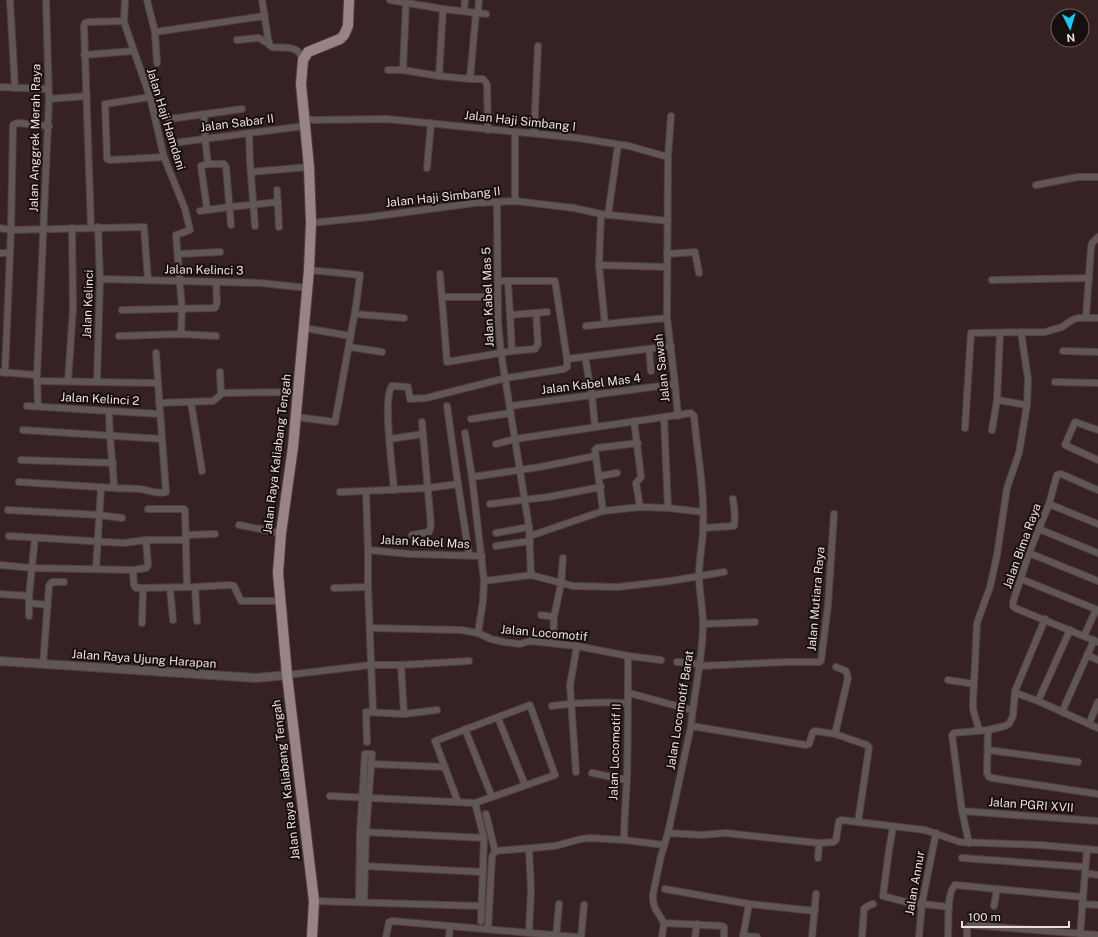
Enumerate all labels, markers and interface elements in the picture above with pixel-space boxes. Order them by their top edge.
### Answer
north arrow [1050,8,1090,48]
text: N [1066,32,1076,44]
street label: Jalan Anggrek Merah Raya [27,64,43,212]
street label: Jalan Haji Hamdani [144,66,188,172]
street label: Jalan Haji Simbang I [463,108,577,134]
street label: Jalan Sabar II [199,112,275,134]
street label: Jalan Haji Simbang II [385,184,501,210]
street label: Jalan Kabel Mas 5 [479,246,497,347]
street label: Jalan Kelinci 3 [164,262,244,278]
street label: Jalan Kelinci [80,269,96,339]
street label: Jalan Sawah [651,333,673,403]
street label: Jalan Kabel Mas 4 [540,371,642,397]
street label: Jalan Raya Kaliabang Tengah [260,373,294,535]
street label: Jalan Kelinci 2 [60,390,140,408]
street label: Jalan Bima Raya [1000,501,1044,591]
street label: Jalan Kabel Mas [380,533,470,551]
street label: Jalan Mutiara Raya [804,546,828,652]
street label: Jalan Locomotif [500,622,588,644]
street label: Jalan Raya Ujung Harapan [71,647,217,671]
street label: Jalan Locomotif Barat [664,649,696,771]
street label: Jalan Raya Kaliabang Tengah [269,699,303,861]
street label: Jalan Locomotif II [606,703,624,801]
street label: Jalan PGRI XVII [988,795,1074,815]
street label: Jalan Annur [902,849,928,916]
scale bar [962,903,1069,929]
text: 100 m [968,910,1001,924]

